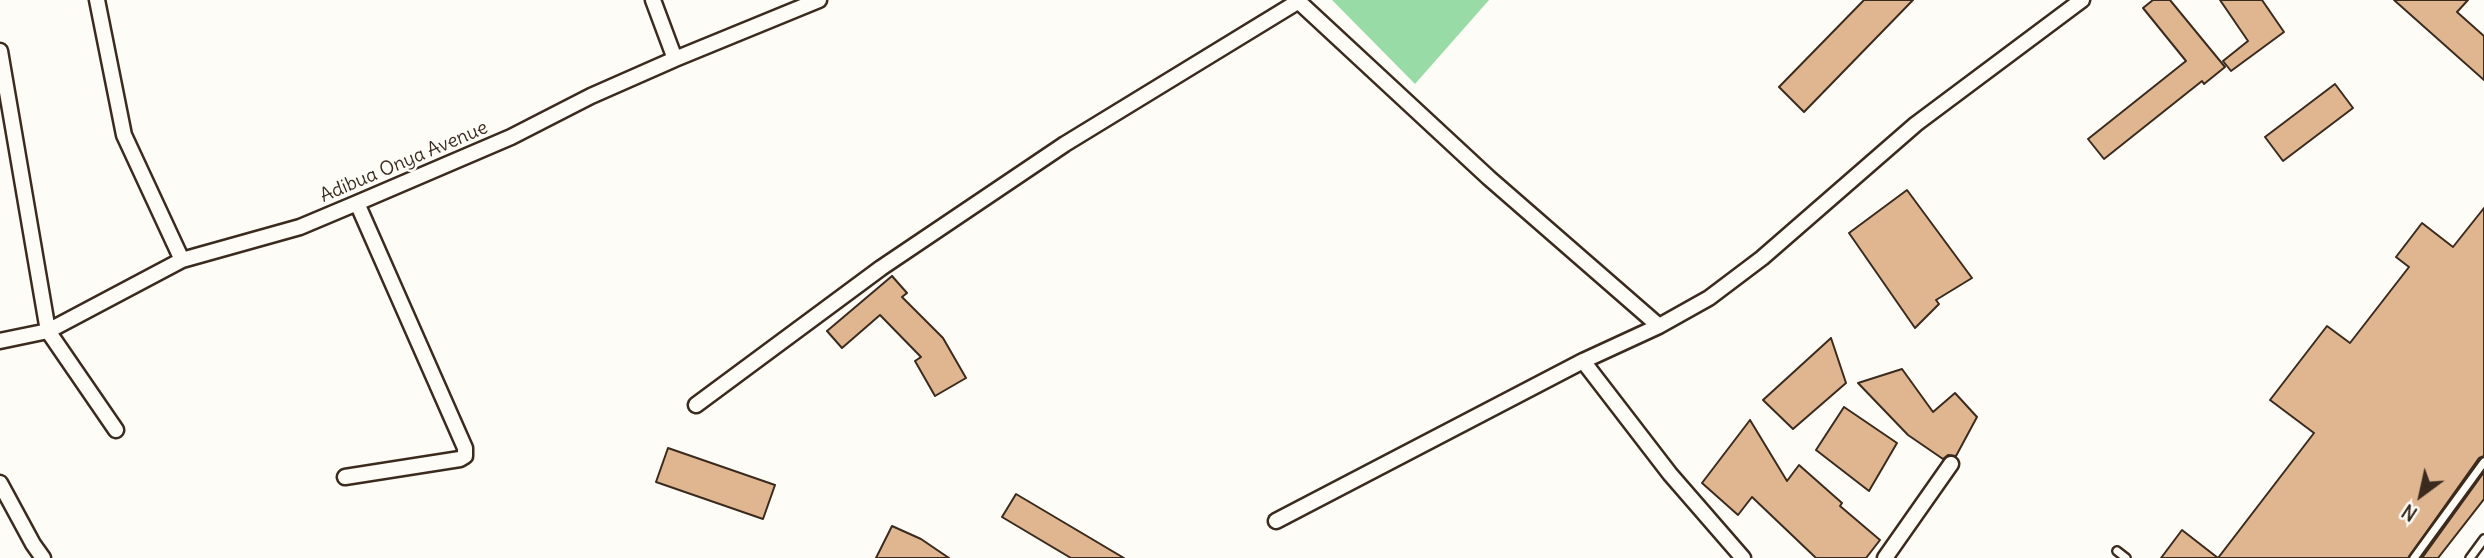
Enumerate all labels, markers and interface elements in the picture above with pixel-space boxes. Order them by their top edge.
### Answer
street label: Adibua Onya Avenue [317,116,491,208]
north arrow [2386,460,2456,530]
text: N [2398,499,2422,526]

